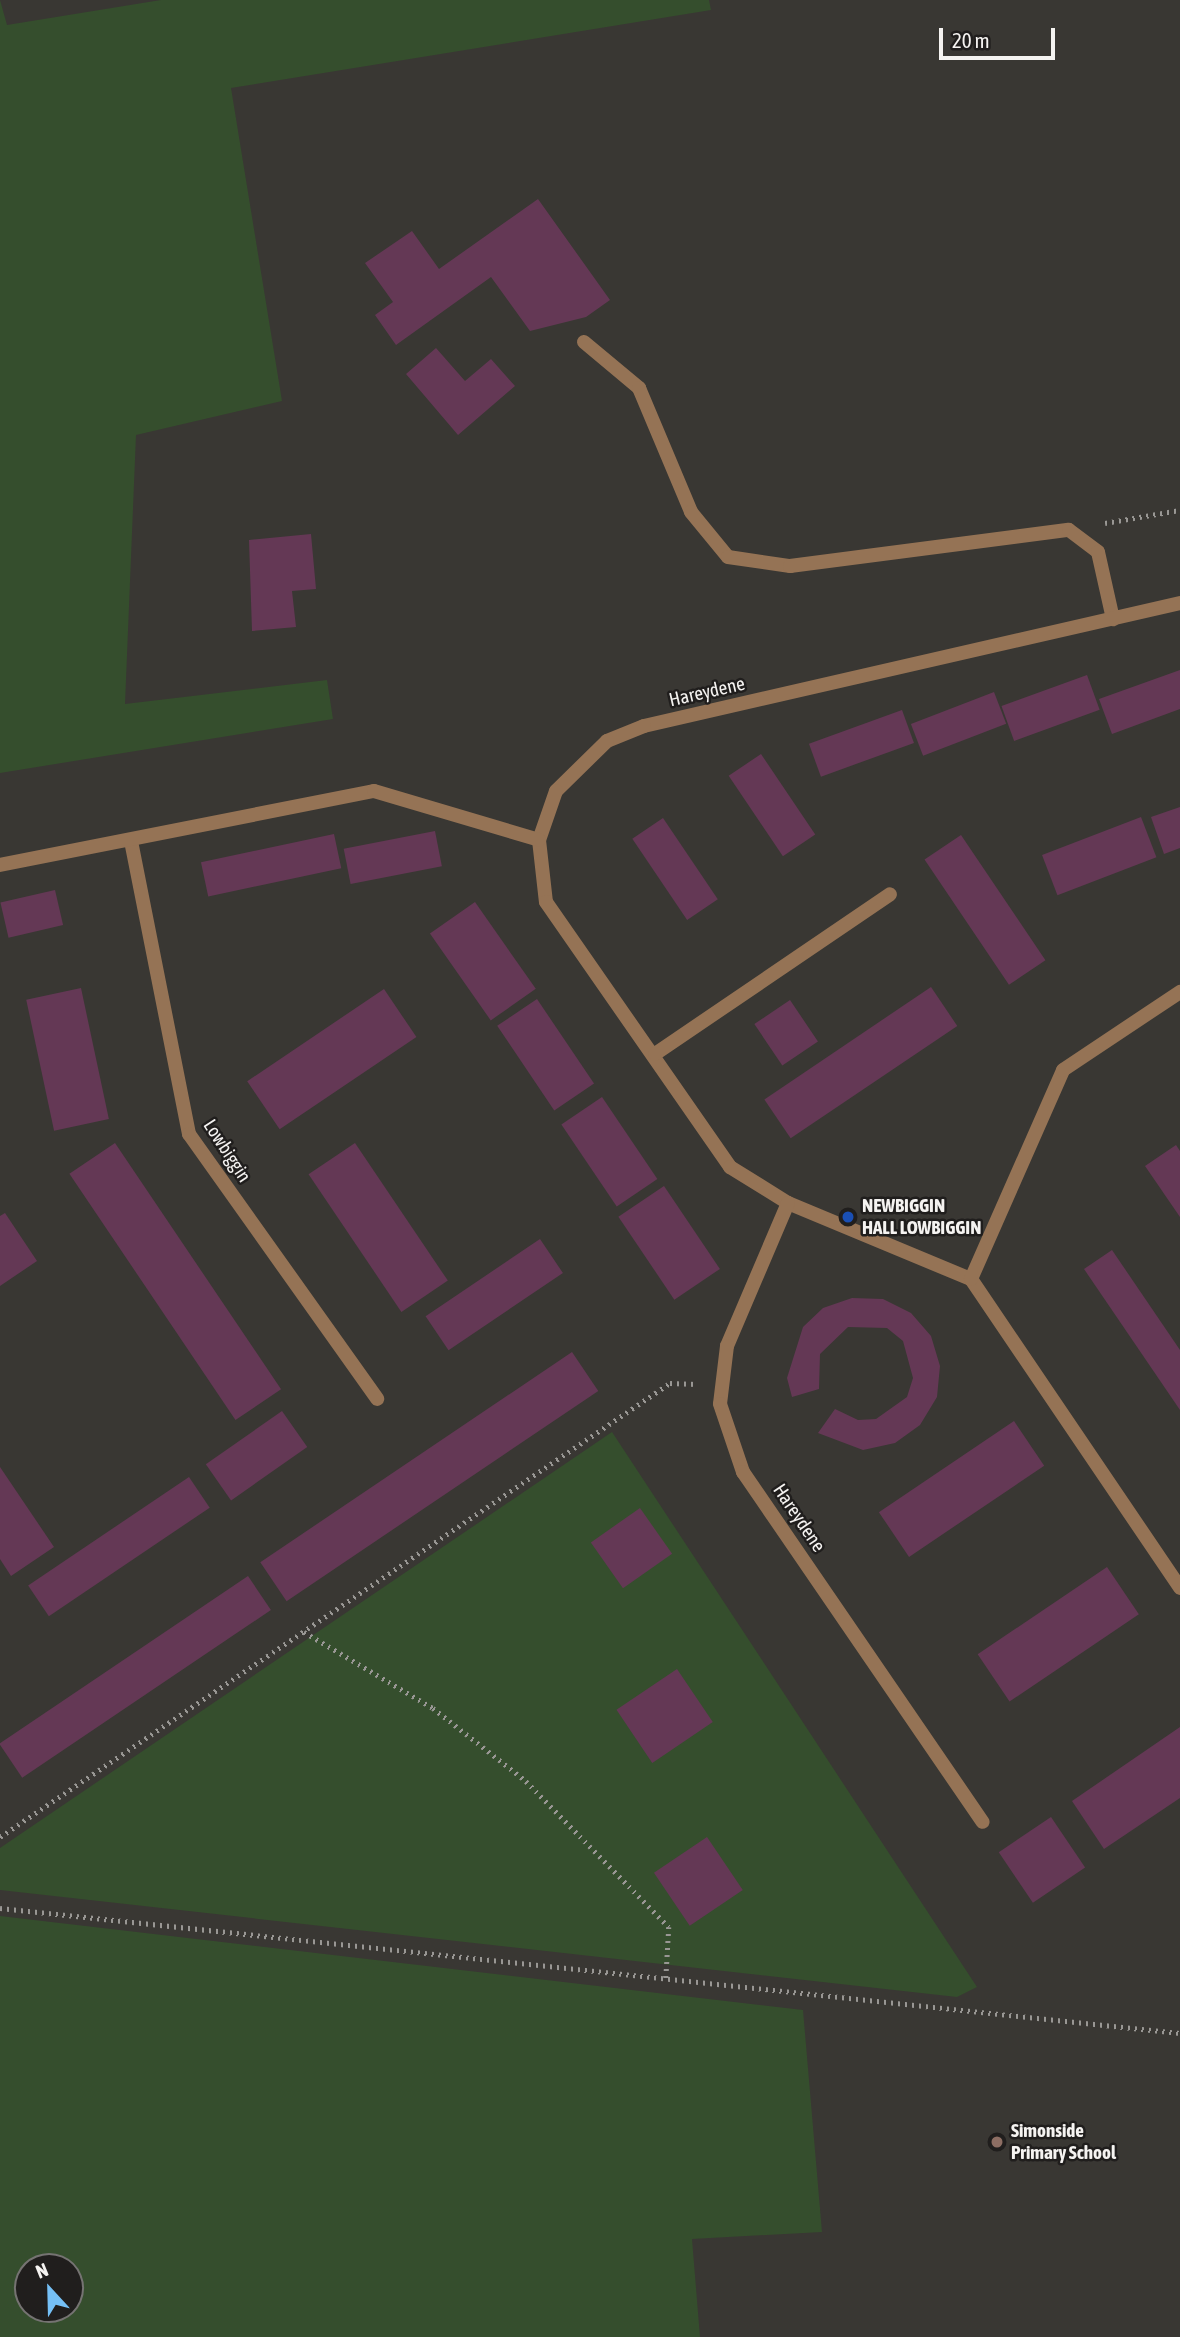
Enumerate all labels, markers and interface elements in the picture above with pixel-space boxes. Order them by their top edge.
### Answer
scale bar [942,14,1058,58]
text: 20 m [952,28,990,52]
street label: Hareydene [667,672,747,712]
street label: Lowbiggin [198,1115,256,1187]
place label: NEWBIGGIN HALL LOWBIGGIN [862,1195,981,1239]
marker: NEWBIGGIN HALL LOWBIGGIN [840,1209,856,1225]
street label: Hareydene [768,1480,830,1556]
place label: Simonside Primary School [1011,2120,1116,2164]
marker: Simonside Primary School [989,2134,1005,2150]
north arrow [14,2253,84,2323]
text: N [33,2258,51,2283]

